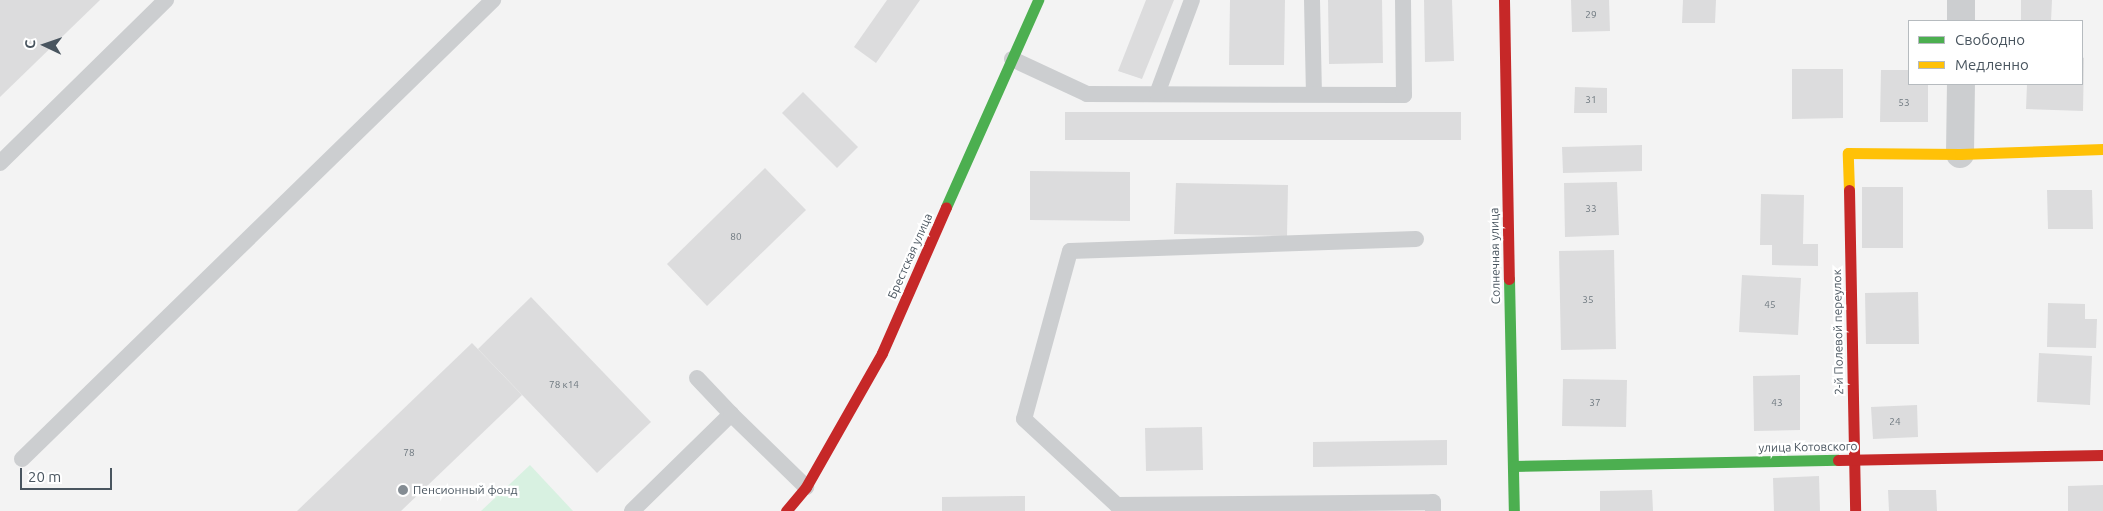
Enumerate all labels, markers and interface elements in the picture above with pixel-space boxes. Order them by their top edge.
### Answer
house number: 29 [1585,9,1597,21]
north arrow [20,20,70,70]
legend [1908,20,2083,85]
text: Свободно [1955,31,2025,48]
text: С [22,39,38,49]
text: Медленно [1955,56,2029,73]
house number: 31 [1585,94,1597,106]
house number: 53 [1898,97,1910,109]
house number: 33 [1585,203,1597,215]
street label: Солнечная улица [1487,208,1503,304]
street label: Брестская улица [885,211,935,301]
house number: 80 [730,231,742,243]
street label: 2-й Полевой переулок [1830,269,1846,395]
house number: 35 [1582,294,1594,306]
house number: 45 [1764,299,1776,311]
house number: 78 к14 [549,379,579,391]
house number: 37 [1589,397,1601,409]
house number: 43 [1771,397,1783,409]
house number: 24 [1889,416,1901,428]
street label: улица Котовского [1758,439,1858,455]
house number: 78 [403,447,415,459]
scale bar [22,458,115,490]
text: 20 m [28,468,61,485]
place label: Пенсионный фонд [413,483,518,497]
marker: Пенсионный фонд [397,484,409,496]

